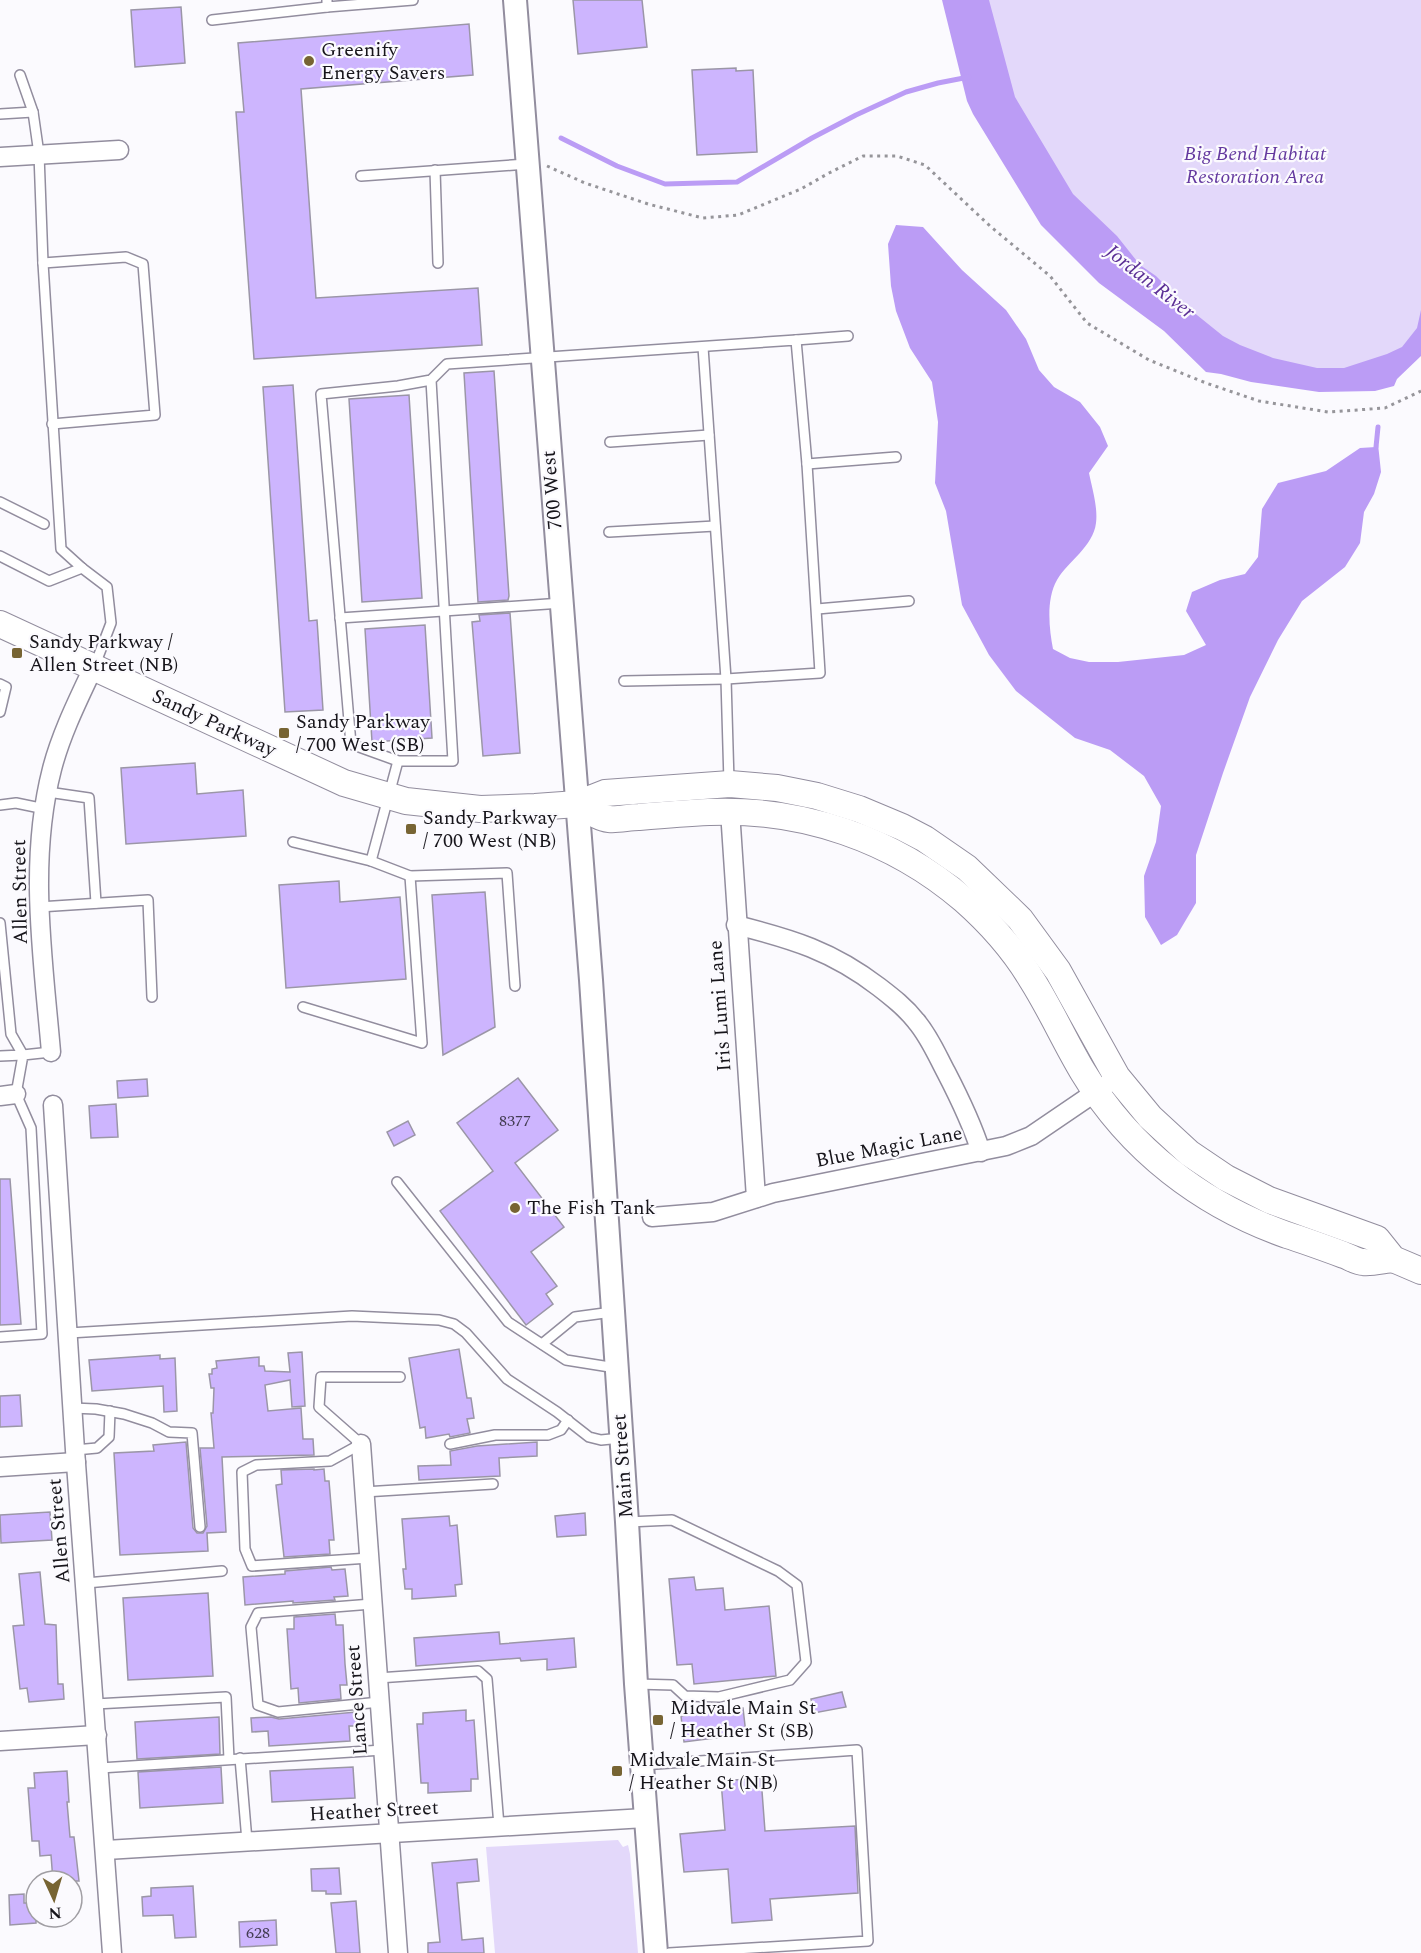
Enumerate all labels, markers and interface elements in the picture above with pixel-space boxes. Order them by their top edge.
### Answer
place label: Greenify Energy Savers [321,35,445,88]
marker: Greenify Energy Savers [302,54,316,68]
park label: Big Bend Habitat Restoration Area [1184,139,1327,192]
water label: Jordan River [1097,235,1202,328]
street label: 700 West [534,449,570,531]
place label: Sandy Parkway / Allen Street (NB) [29,627,178,680]
marker: Sandy Parkway / Allen Street (NB) [10,646,24,660]
street label: Sandy Parkway [147,681,282,765]
place label: Sandy Parkway / 700 West (SB) [296,707,431,760]
marker: Sandy Parkway / 700 West (SB) [277,726,291,740]
place label: Sandy Parkway / 700 West (NB) [423,803,558,856]
marker: Sandy Parkway / 700 West (NB) [404,822,418,836]
street label: Allen Street [4,839,36,945]
street label: Iris Lumi Lane [700,939,740,1073]
house number: 8377 [499,1109,531,1133]
street label: Blue Magic Lane [813,1118,965,1176]
place label: The Fish Tank [527,1193,656,1223]
marker: The Fish Tank [508,1201,522,1215]
street label: Main Street [604,1413,642,1519]
street label: Allen Street [39,1477,79,1585]
street label: Lance Street [338,1644,376,1756]
place label: Midvale Main St / Heather St (SB) [670,1693,816,1746]
marker: Midvale Main St / Heather St (SB) [651,1713,665,1727]
place label: Midvale Main St / Heather St (NB) [629,1745,778,1798]
marker: Midvale Main St / Heather St (NB) [610,1764,624,1778]
street label: Heather Street [309,1793,439,1829]
north arrow [24,1869,84,1929]
text: N [48,1901,62,1925]
house number: 628 [246,1921,270,1945]

